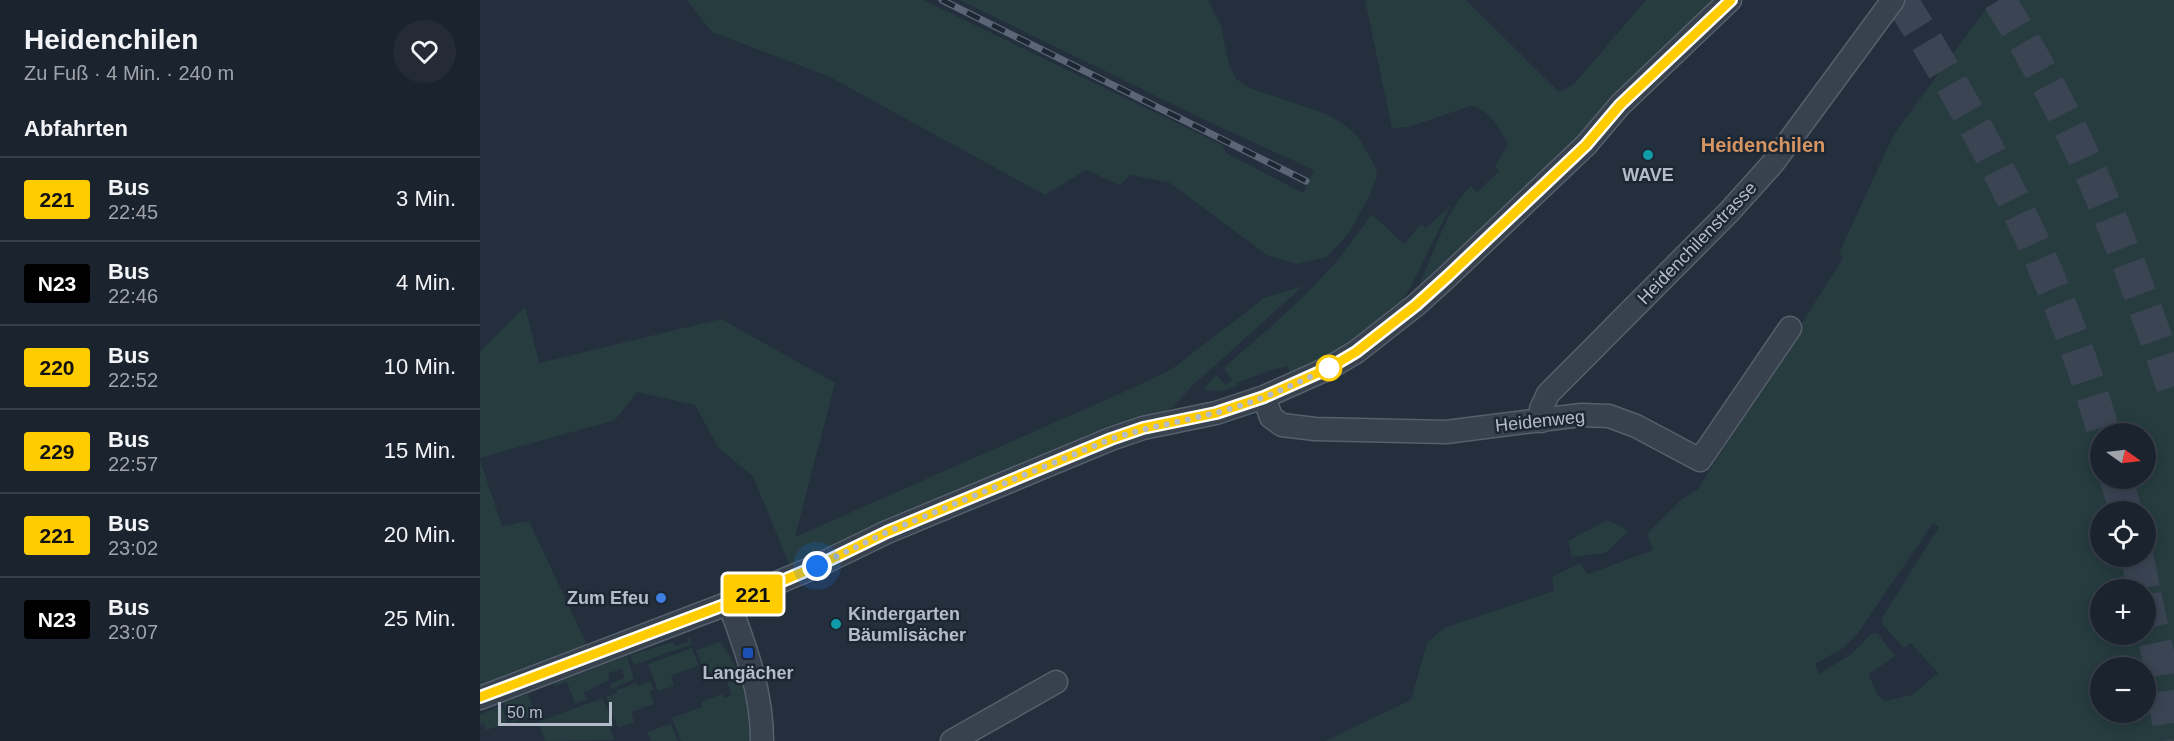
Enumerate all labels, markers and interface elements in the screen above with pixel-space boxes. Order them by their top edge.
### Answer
button: heart [393,20,456,83]
text: Heidenchilen [24,24,198,55]
text: Zu Fuß · 4 Min. · 240 m [24,62,234,84]
text: Abfahrten [24,116,128,141]
district label: Heidenchilen [1701,134,1825,156]
marker: WAVE [1641,148,1655,162]
place label: WAVE [1622,165,1674,185]
text: Bus [108,175,150,200]
street label: Heidenchilenstrasse [1634,178,1760,308]
text: 3 Min. [396,186,456,211]
text: 221 [39,188,75,211]
text: 22:45 [108,201,158,223]
text: Bus [108,259,150,284]
text: 4 Min. [396,270,456,295]
text: N23 [38,272,76,295]
text: 22:46 [108,285,158,307]
text: Bus [108,343,150,368]
text: 10 Min. [384,354,456,379]
unlabelled marker [1316,355,1342,381]
text: 220 [39,356,75,379]
text: 22:52 [108,369,158,391]
street label: Heidenweg [1494,406,1586,436]
north arrow [2090,423,2156,489]
map controls [2090,423,2156,723]
text: Bus [108,427,150,452]
text: 15 Min. [384,438,456,463]
text: 229 [39,440,75,463]
text: 22:57 [108,453,158,475]
button: locate [2090,501,2156,567]
text: Bus [108,511,150,536]
text: 20 Min. [384,522,456,547]
text: 221 [39,524,75,547]
text: 23:02 [108,537,158,559]
your location [802,551,832,581]
line badge: 221 [718,574,788,614]
button: + [2090,579,2156,645]
text: 221 [735,583,771,606]
place label: Zum Efeu [567,588,649,608]
marker: Zum Efeu [654,591,668,605]
text: Bus [108,595,150,620]
place label: Kindergarten Bäumlisächer [848,604,966,645]
text: 25 Min. [384,606,456,631]
text: N23 [38,608,76,631]
marker: Kindergarten Bäumlisächer [829,617,843,631]
text: 23:07 [108,621,158,643]
marker: Langächer [741,646,755,660]
button: − [2090,657,2156,723]
place label: Langächer [702,663,794,683]
scale bar [498,699,612,726]
text: 50 m [507,704,543,721]

